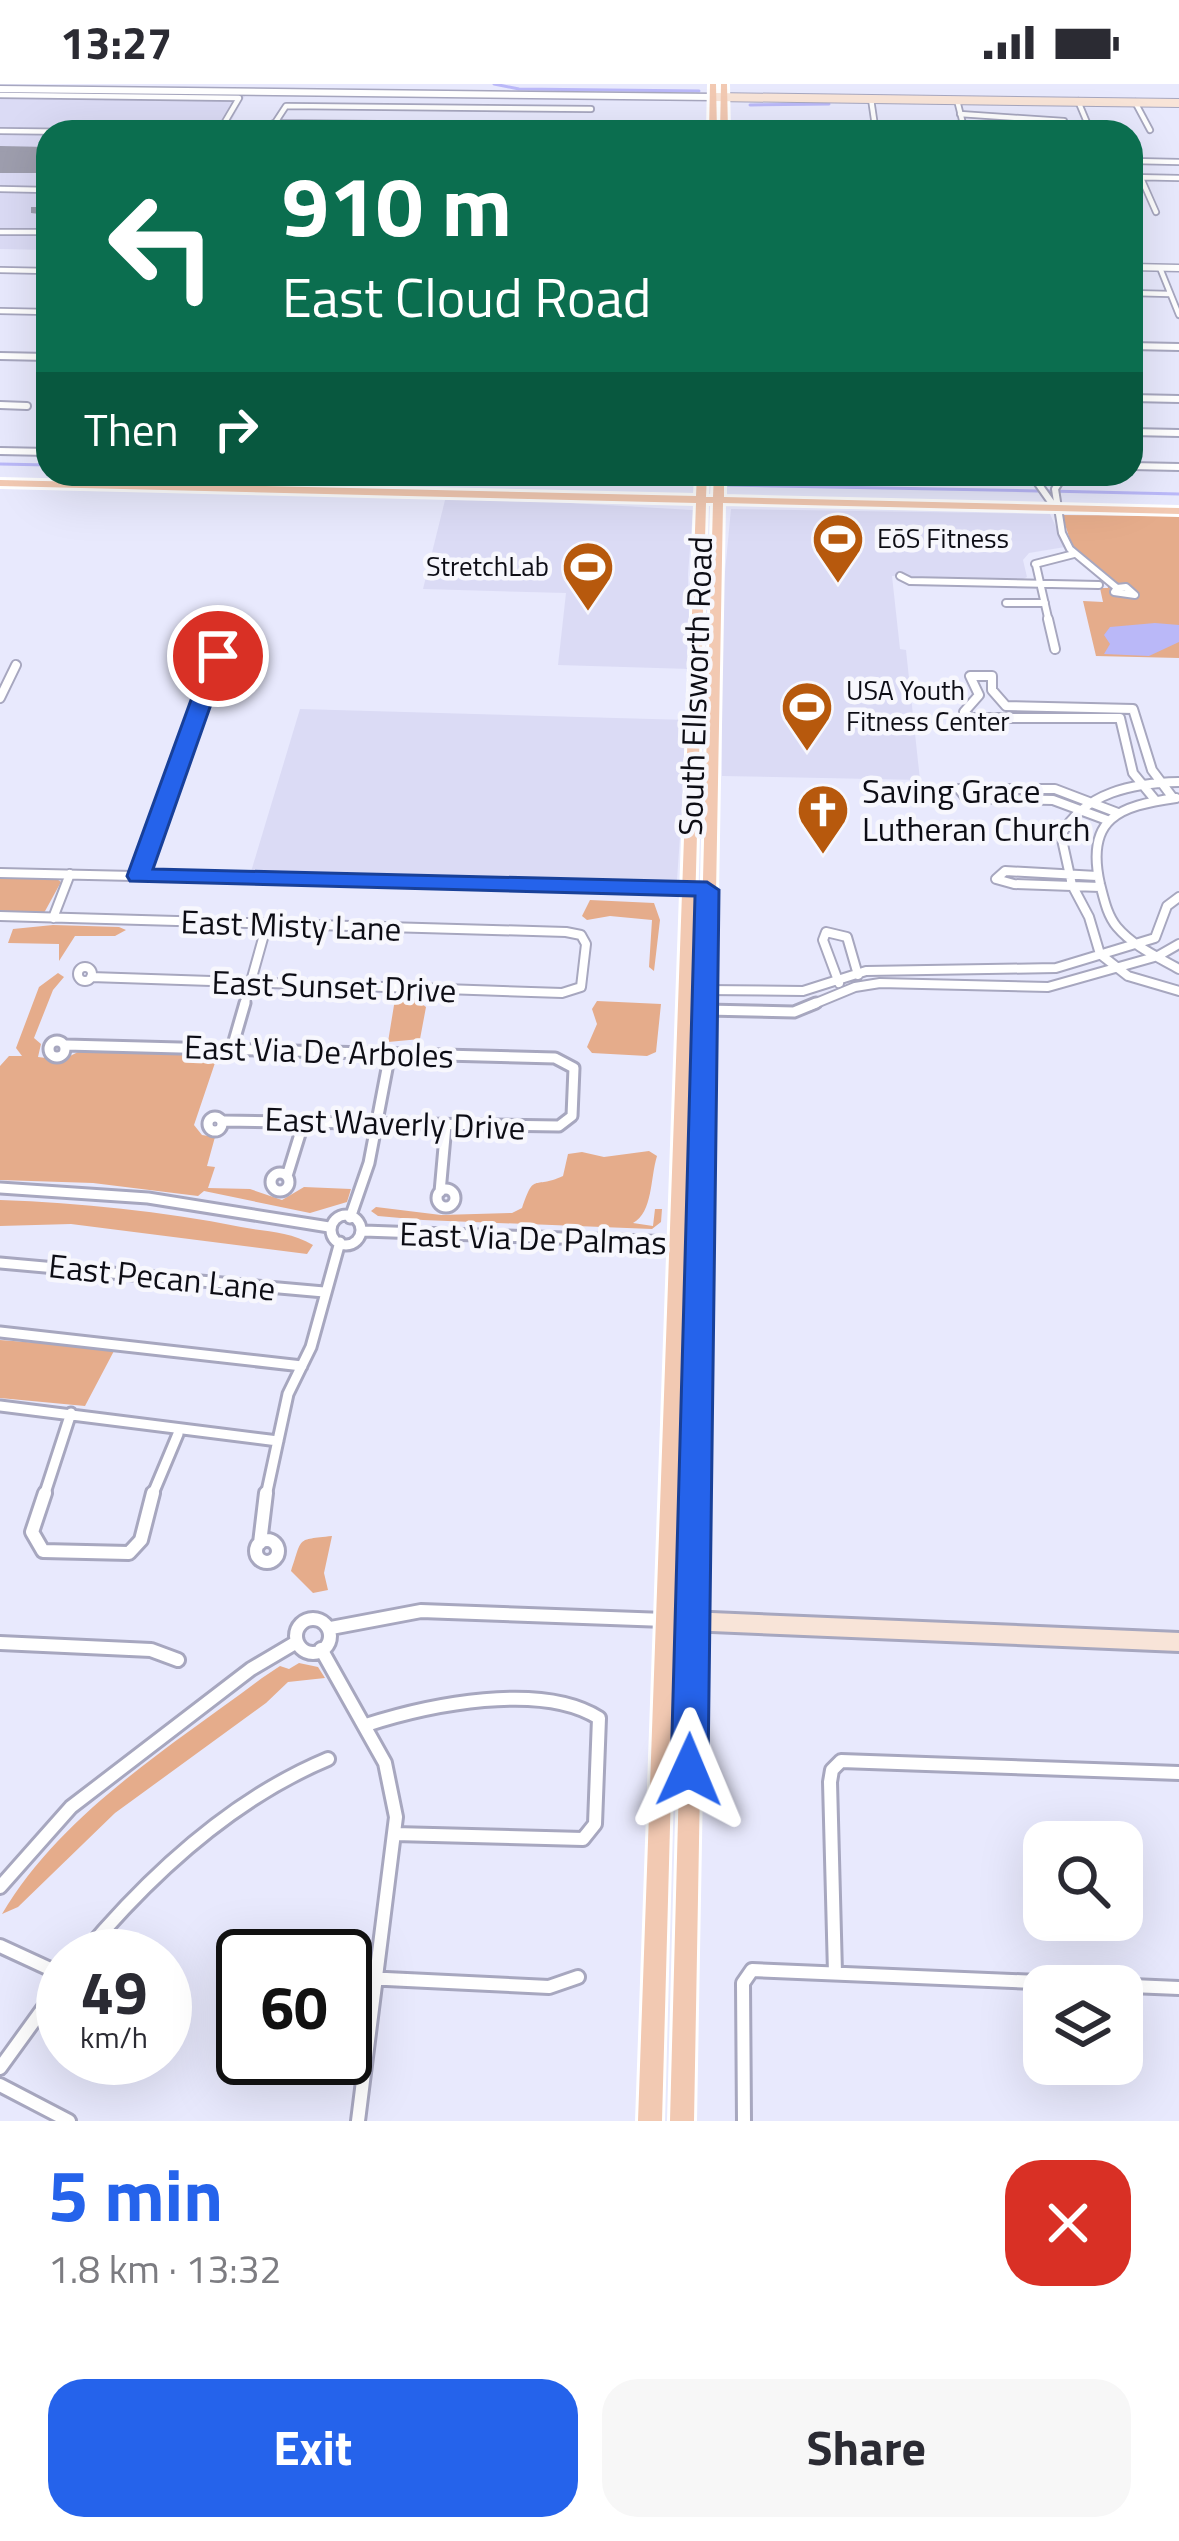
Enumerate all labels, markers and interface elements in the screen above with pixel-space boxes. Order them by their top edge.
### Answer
text: 13:27 [60,8,172,76]
text: 910 m [282,141,512,269]
icon: left [84,168,240,324]
text: East Cloud Road [282,256,651,338]
text: Then [84,395,179,463]
icon: right [203,396,269,462]
sports icon: EōS Fitness [810,511,866,585]
place label: EōS Fitness [877,517,1009,558]
street label: South Ellsworth Road [665,535,725,837]
sports icon: StretchLab [560,539,616,613]
place label: StretchLab [426,545,549,586]
pin [167,605,269,707]
icon: arrive [185,623,251,689]
place label: USA Youth Fitness Center [846,669,1010,741]
sports icon: USA Youth Fitness Center [779,679,835,753]
place label: Saving Grace Lutheran Church [862,766,1090,854]
church icon: Saving Grace Lutheran Church [795,782,851,856]
street label: East Misty Lane [180,896,402,954]
street label: East Sunset Drive [211,957,457,1015]
street label: East Via De Arboles [183,1021,455,1081]
street label: East Waverly Drive [264,1093,526,1153]
street label: East Via De Palmas [398,1208,668,1268]
street label: East Pecan Lane [46,1240,278,1314]
position arrow [626,1707,752,1833]
map controls [1023,1821,1143,2085]
button: search [1023,1821,1143,1941]
speed limit sign: 60 [216,1929,372,2085]
text: 49 [80,1946,148,2037]
button: layers [1023,1965,1143,2085]
text: km/h [80,2014,148,2060]
text: 5 min [48,2139,223,2249]
button: close [1005,2160,1131,2286]
text: 1.8 km · 13:32 [48,2239,281,2298]
button: Exit [48,2379,578,2517]
button: Share [602,2379,1131,2517]

